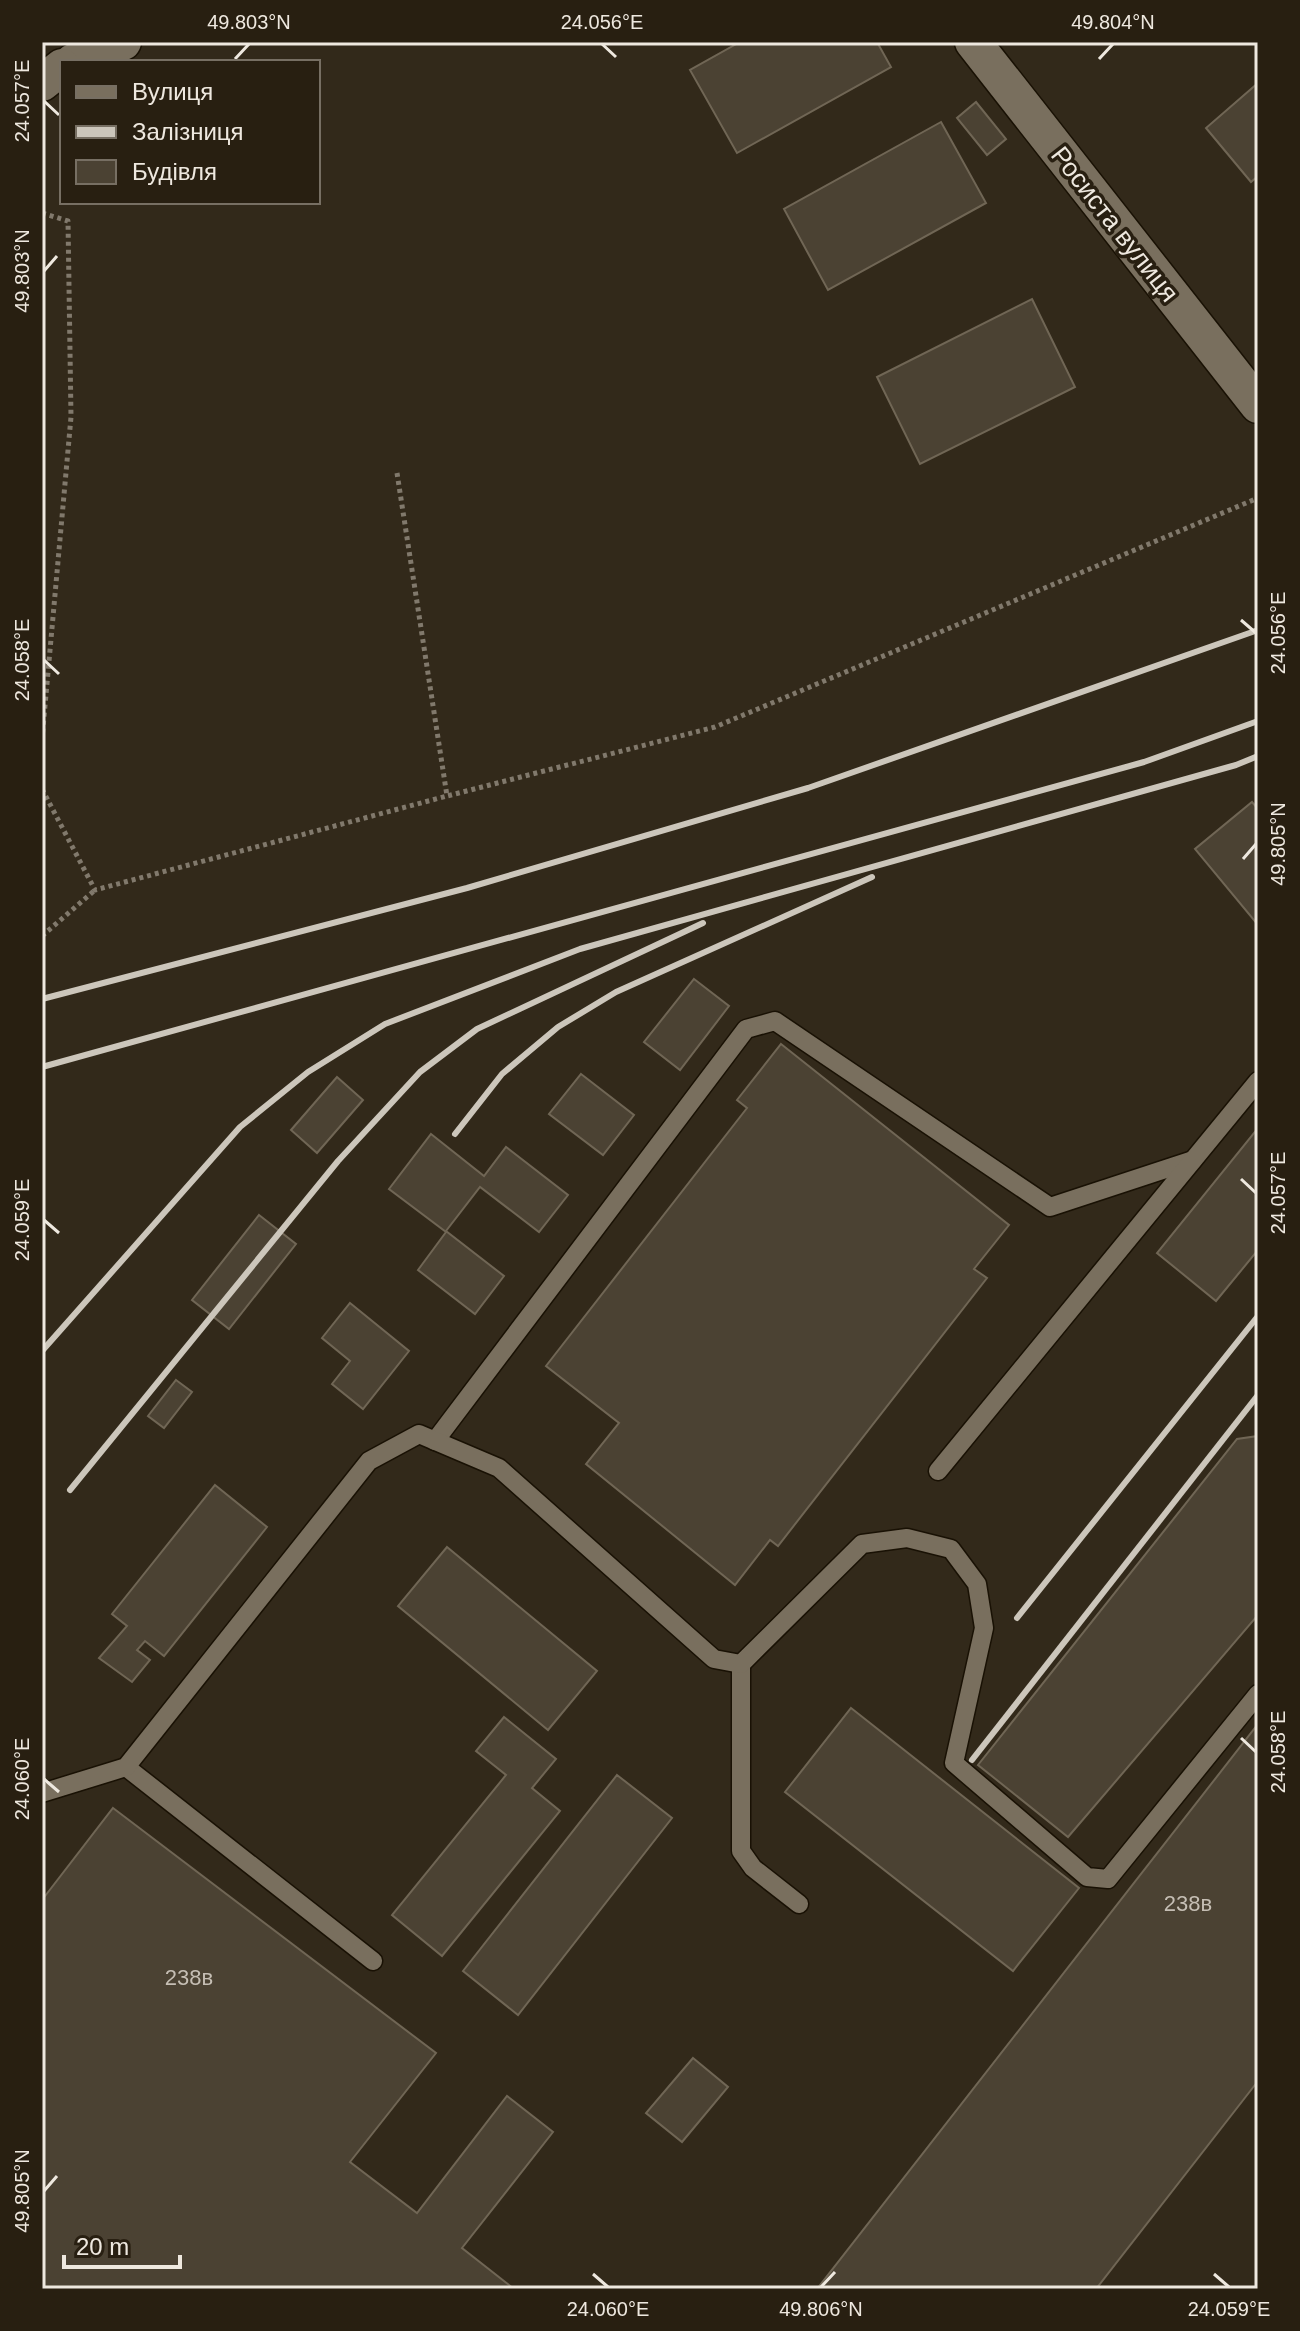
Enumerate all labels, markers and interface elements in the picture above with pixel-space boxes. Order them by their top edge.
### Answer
text: 49.803°N [207,11,291,33]
text: 24.056°E [561,11,643,33]
text: 49.804°N [1071,11,1155,33]
text: 24.057°E [11,60,33,142]
legend [60,60,320,204]
text: Вулиця [132,78,213,105]
text: Залізниця [132,118,244,145]
street label: Росиста вулиця [1045,140,1185,308]
text: Будівля [132,158,217,185]
text: 49.803°N [11,229,33,313]
text: 24.056°E [1267,592,1289,674]
text: 24.058°E [11,619,33,701]
text: 49.805°N [1267,802,1289,886]
text: 24.057°E [1267,1152,1289,1234]
text: 24.059°E [11,1179,33,1261]
text: 24.058°E [1267,1711,1289,1793]
text: 24.060°E [11,1738,33,1820]
house number: 238в [1164,1891,1212,1916]
house number: 238в [165,1965,213,1990]
text: 49.805°N [11,2149,33,2233]
scale bar [64,2219,180,2269]
text: 20 m [76,2233,129,2260]
text: 24.060°E [567,2298,649,2320]
text: 49.806°N [779,2298,863,2320]
text: 24.059°E [1188,2298,1270,2320]

